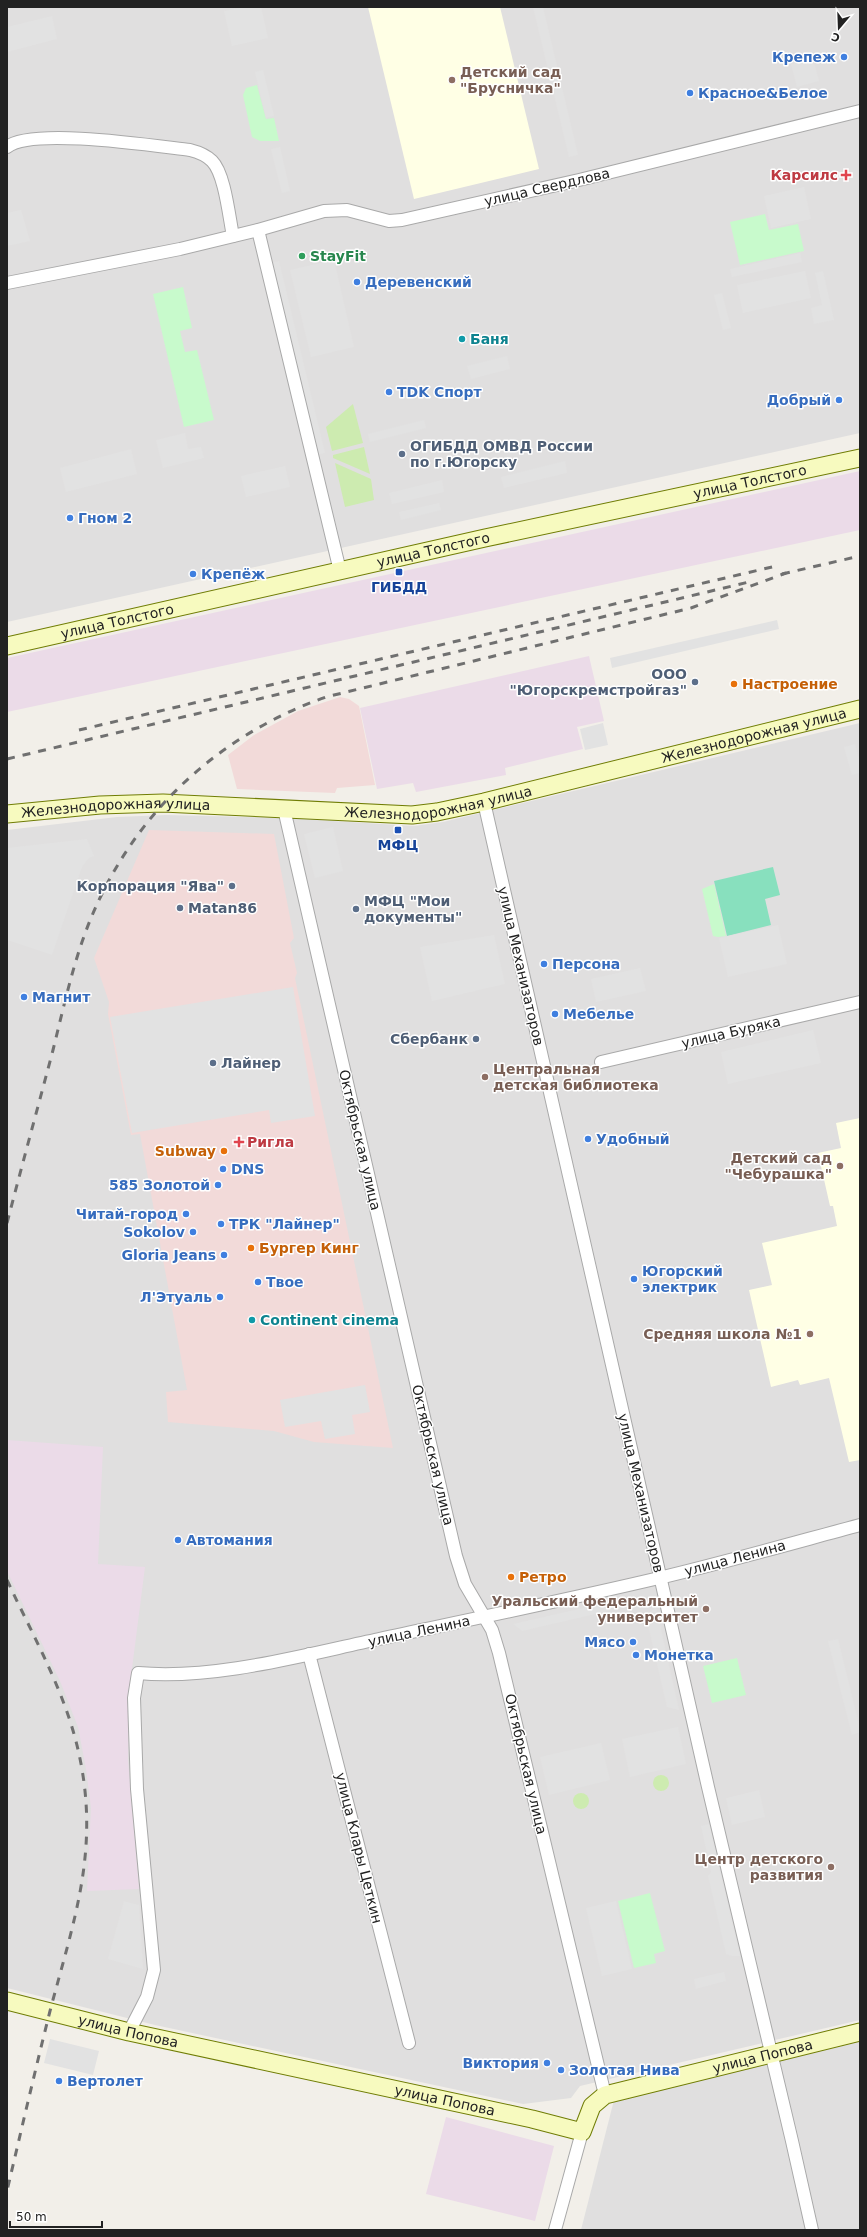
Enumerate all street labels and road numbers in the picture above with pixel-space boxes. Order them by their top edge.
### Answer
street label: улица Свердлова [483,165,611,209]
street label: улица Толстого [692,462,808,501]
street label: улица Толстого [375,529,491,570]
street label: улица Толстого [59,601,175,642]
street label: Железнодорожная улица [660,705,848,766]
street label: Железнодорожная улица [344,782,533,823]
street label: Железнодорожная улица [20,795,211,821]
street label: улица Механизаторов [495,885,547,1047]
street label: улица Буряка [680,1013,782,1051]
street label: Октябрьская улица [336,1068,384,1212]
street label: Октябрьская улица [409,1383,457,1527]
street label: улица Механизаторов [615,1412,667,1574]
street label: улица Ленина [683,1537,787,1579]
street label: улица Ленина [366,1612,472,1650]
street label: Октябрьская улица [502,1692,550,1836]
street label: улица Клары Цеткин [332,1771,386,1925]
street label: улица Попова [76,2011,180,2050]
street label: улица Попова [711,2036,814,2076]
street label: улица Попова [393,2082,497,2119]

